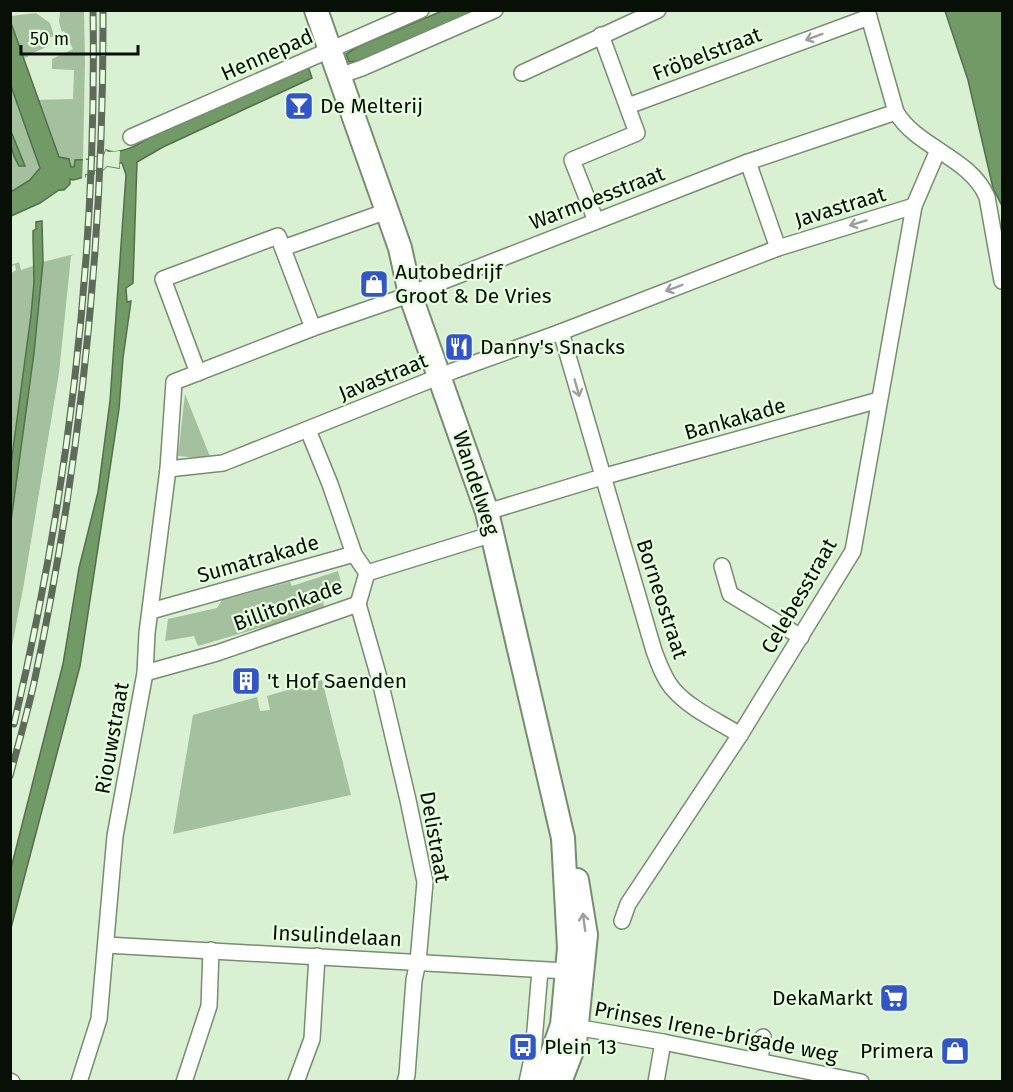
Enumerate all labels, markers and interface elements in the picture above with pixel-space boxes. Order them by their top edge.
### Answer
scale bar [21,18,138,56]
street label: Fröbelstraat [649,21,765,87]
street label: Hennepad [217,23,317,87]
text: 50 m [30,28,69,50]
one-way arrow [805,32,824,43]
bar icon: De Melterij [283,90,315,122]
place label: De Melterij [320,93,423,119]
street label: Warmoesstraat [526,160,669,236]
street label: Javastraat [791,181,889,233]
one-way arrow [849,218,868,229]
place label: Autobedrijf Groot & De Vries [395,259,552,309]
shop icon: Autobedrijf Groot & De Vries [358,268,390,300]
one-way arrow [665,283,684,294]
restaurant icon: Danny's Snacks [443,331,475,363]
place label: Danny's Snacks [480,334,625,360]
street label: Javastraat [335,347,432,407]
one-way arrow [572,378,583,397]
street label: Bankakade [681,392,789,446]
street label: Wandelweg [447,428,505,538]
street label: Sumatrakade [194,529,322,589]
street label: Celebesstraat [756,533,843,658]
street label: Borneostraat [630,536,694,662]
street label: Billitonkade [230,573,346,637]
building icon: 't Hof Saenden [230,665,262,697]
place label: 't Hof Saenden [267,668,407,694]
street label: Riouwstraat [89,680,135,796]
street label: Delistraat [414,789,456,885]
one-way arrow [579,912,590,932]
street label: Insulindelaan [271,920,403,952]
supermarket icon: DekaMarkt [878,982,910,1014]
place label: DekaMarkt [772,985,873,1011]
street label: Prinses Irene-brigade weg [592,996,840,1068]
bus stop icon: Plein 13 [507,1031,539,1063]
place label: Plein 13 [544,1034,617,1060]
shop icon: Primera [939,1035,971,1067]
place label: Primera [860,1038,934,1064]

